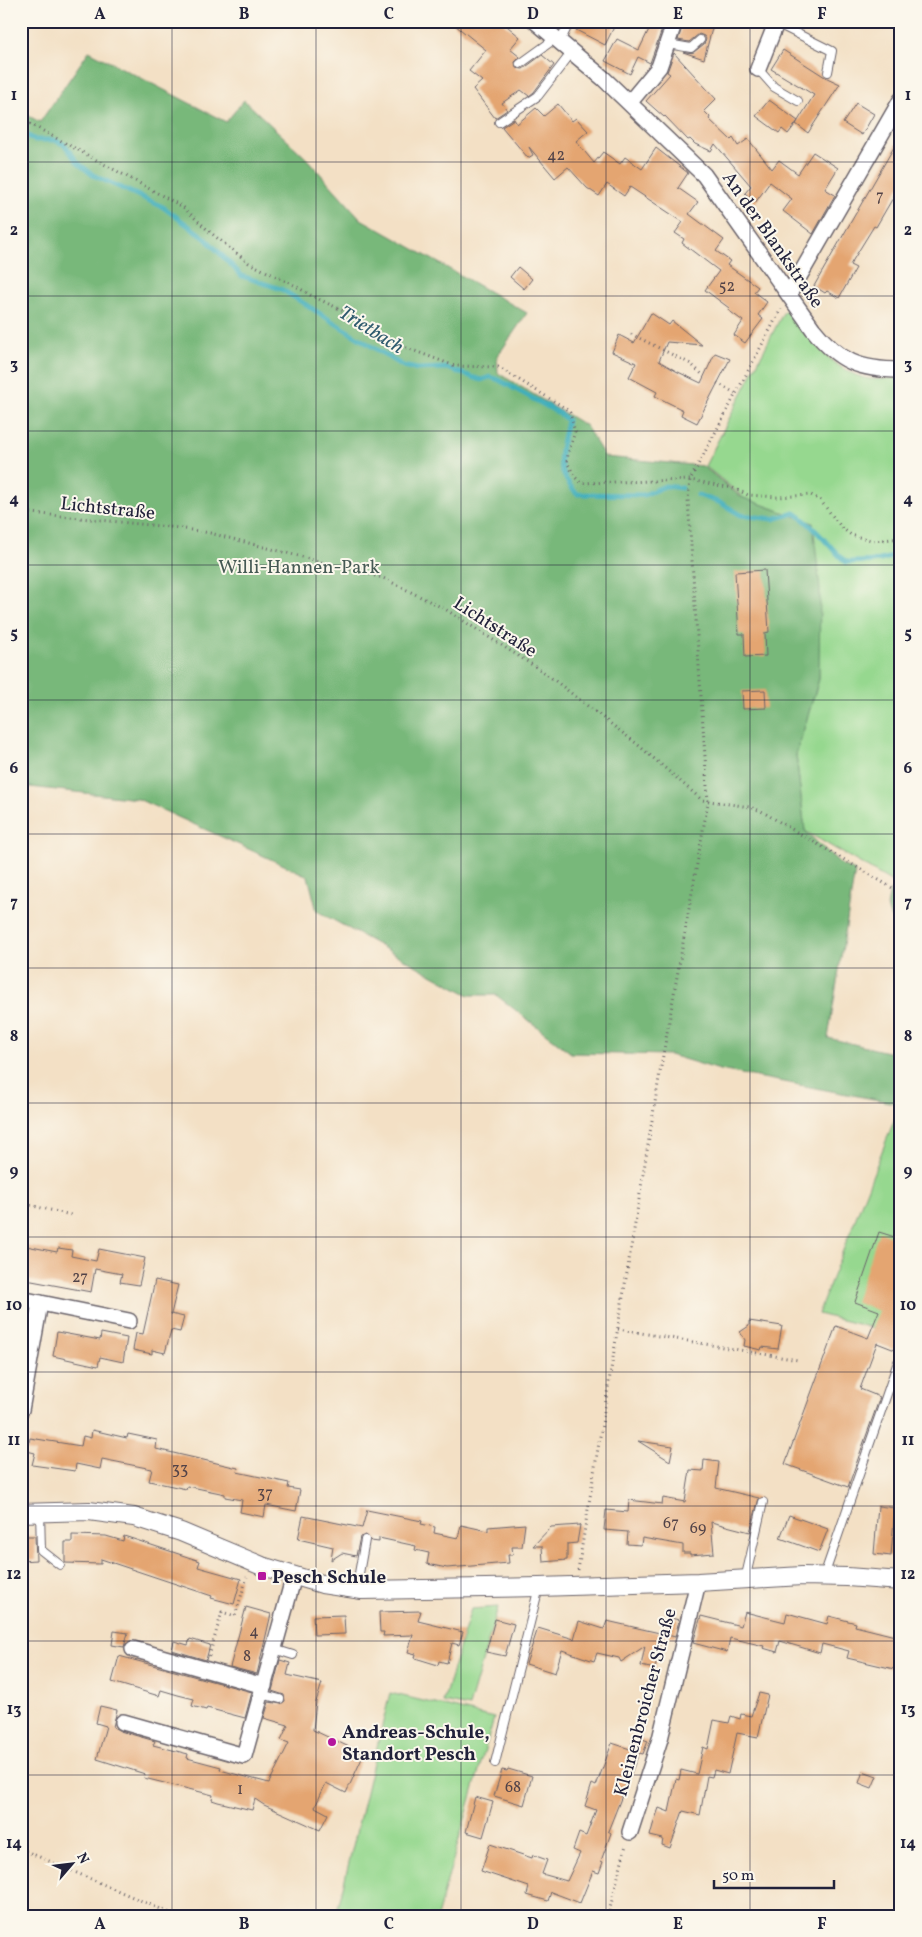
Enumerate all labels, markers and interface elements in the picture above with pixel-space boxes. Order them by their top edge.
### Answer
text: A [94,4,106,26]
text: B [239,4,250,26]
text: C [384,4,394,26]
text: D [527,4,539,26]
text: E [673,4,683,26]
text: F [817,4,827,26]
text: 1 [11,85,17,107]
text: 1 [905,85,911,107]
house number: 42 [547,145,565,167]
street label: An der Blankstraße [715,167,829,314]
house number: 7 [876,186,884,208]
text: 2 [10,220,18,242]
text: 2 [904,220,912,242]
house number: 52 [719,276,735,298]
water label: Trietbach [333,300,409,362]
text: 3 [10,354,18,376]
text: 3 [904,354,912,376]
text: 4 [9,489,19,511]
text: 4 [903,489,913,511]
street label: Lichtstraße [59,491,156,527]
park label: Willi-Hannen-Park [218,555,380,581]
street label: Lichtstraße [448,591,542,664]
text: 5 [10,623,18,645]
text: 5 [904,623,912,645]
text: 6 [10,758,19,780]
text: 6 [904,758,913,780]
text: 7 [10,892,18,914]
text: 7 [904,892,912,914]
text: 8 [10,1026,18,1048]
text: 8 [904,1026,912,1048]
text: 9 [10,1161,19,1183]
text: 9 [904,1161,913,1183]
house number: 27 [72,1267,88,1289]
text: 10 [6,1295,22,1317]
text: 10 [900,1295,916,1317]
text: 11 [8,1430,20,1452]
text: 11 [902,1430,914,1452]
house number: 33 [172,1459,188,1481]
house number: 37 [257,1483,273,1505]
house number: 67 [663,1513,679,1535]
house number: 69 [690,1518,706,1540]
text: 12 [7,1564,21,1586]
text: 12 [901,1564,915,1586]
place label: Pesch Schule [272,1565,386,1591]
marker: Pesch Schule [256,1570,268,1582]
street label: Kleinenbroicher Straße [608,1605,684,1800]
house number: 4 [249,1621,259,1643]
house number: 8 [243,1646,251,1668]
text: 13 [7,1699,21,1721]
text: 13 [901,1699,915,1721]
place label: Andreas-Schule, Standort Pesch [342,1720,490,1768]
marker: Andreas-Schule, Standort Pesch [326,1736,338,1748]
house number: 68 [505,1777,521,1799]
house number: 1 [237,1779,243,1801]
text: 14 [6,1833,22,1855]
text: 14 [900,1833,916,1855]
north arrow [48,1840,98,1890]
text: N [71,1850,93,1868]
scale bar [714,1857,834,1889]
text: 50 m [722,1866,754,1887]
text: A [94,1914,106,1936]
text: B [239,1914,250,1936]
text: C [384,1914,394,1936]
text: D [527,1914,539,1936]
text: E [673,1914,683,1936]
text: F [817,1914,827,1936]

